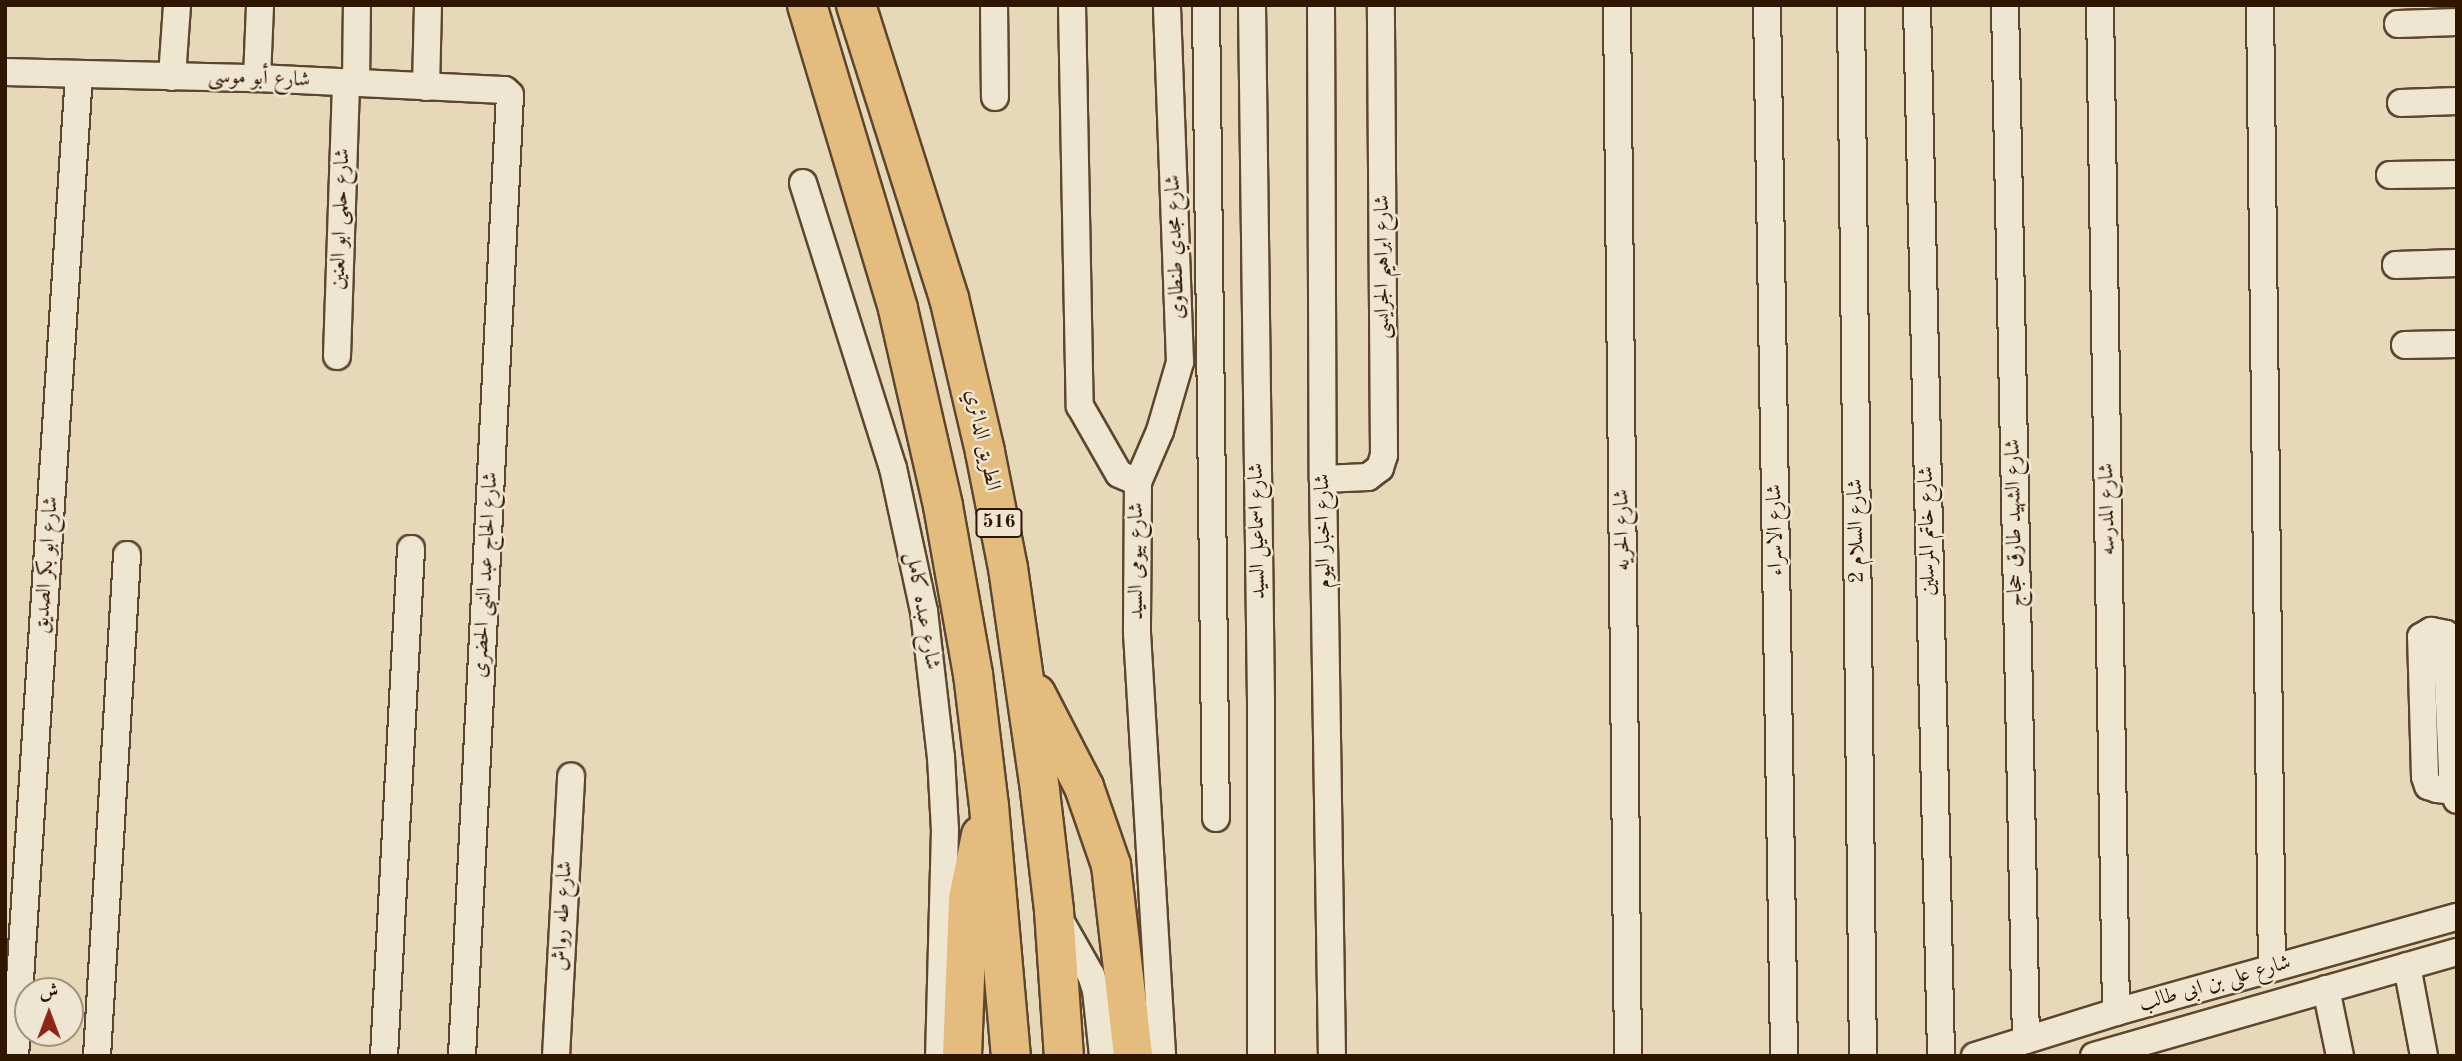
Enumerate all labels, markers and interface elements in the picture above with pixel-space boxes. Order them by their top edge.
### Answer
street label: شارع أبو موسى [207,65,311,93]
street label: شارع حلمى ابو العنين [326,148,356,290]
street label: شارع مجدي طنطاوى [1161,174,1191,320]
street label: شارع ابراهيم الجرايسى [1370,195,1396,339]
street label: الطريق الدائري [959,387,1005,493]
street label: شارع الشهيد طارق حجاج [2001,439,2029,607]
street label: شارع اسماعيل السيد [1244,463,1272,599]
street label: شارع المدرسه [2095,463,2121,555]
street label: شارع خاتم المرسلين [1914,466,1942,596]
street label: شارع الحاج عبد النبى الحضرى [468,471,504,679]
street label: شارع اخبار اليوم [1310,473,1338,589]
street label: شارع السلام 2 [1843,479,1871,583]
street label: شارع الاسراء [1763,484,1789,576]
street label: شارع الحريه [1610,489,1636,571]
street label: شارع ابو بكر الصديق [30,495,64,635]
street label: شارع بيومى السيد [1124,502,1150,620]
road number: 516 [974,508,1024,538]
street label: شارع عبده كامل [899,550,945,672]
street label: شارع طه رواش [548,860,578,972]
street label: شارع على بن ابى طالب [2136,950,2294,1018]
north arrow [14,977,84,1047]
text: ش [40,983,58,1002]

